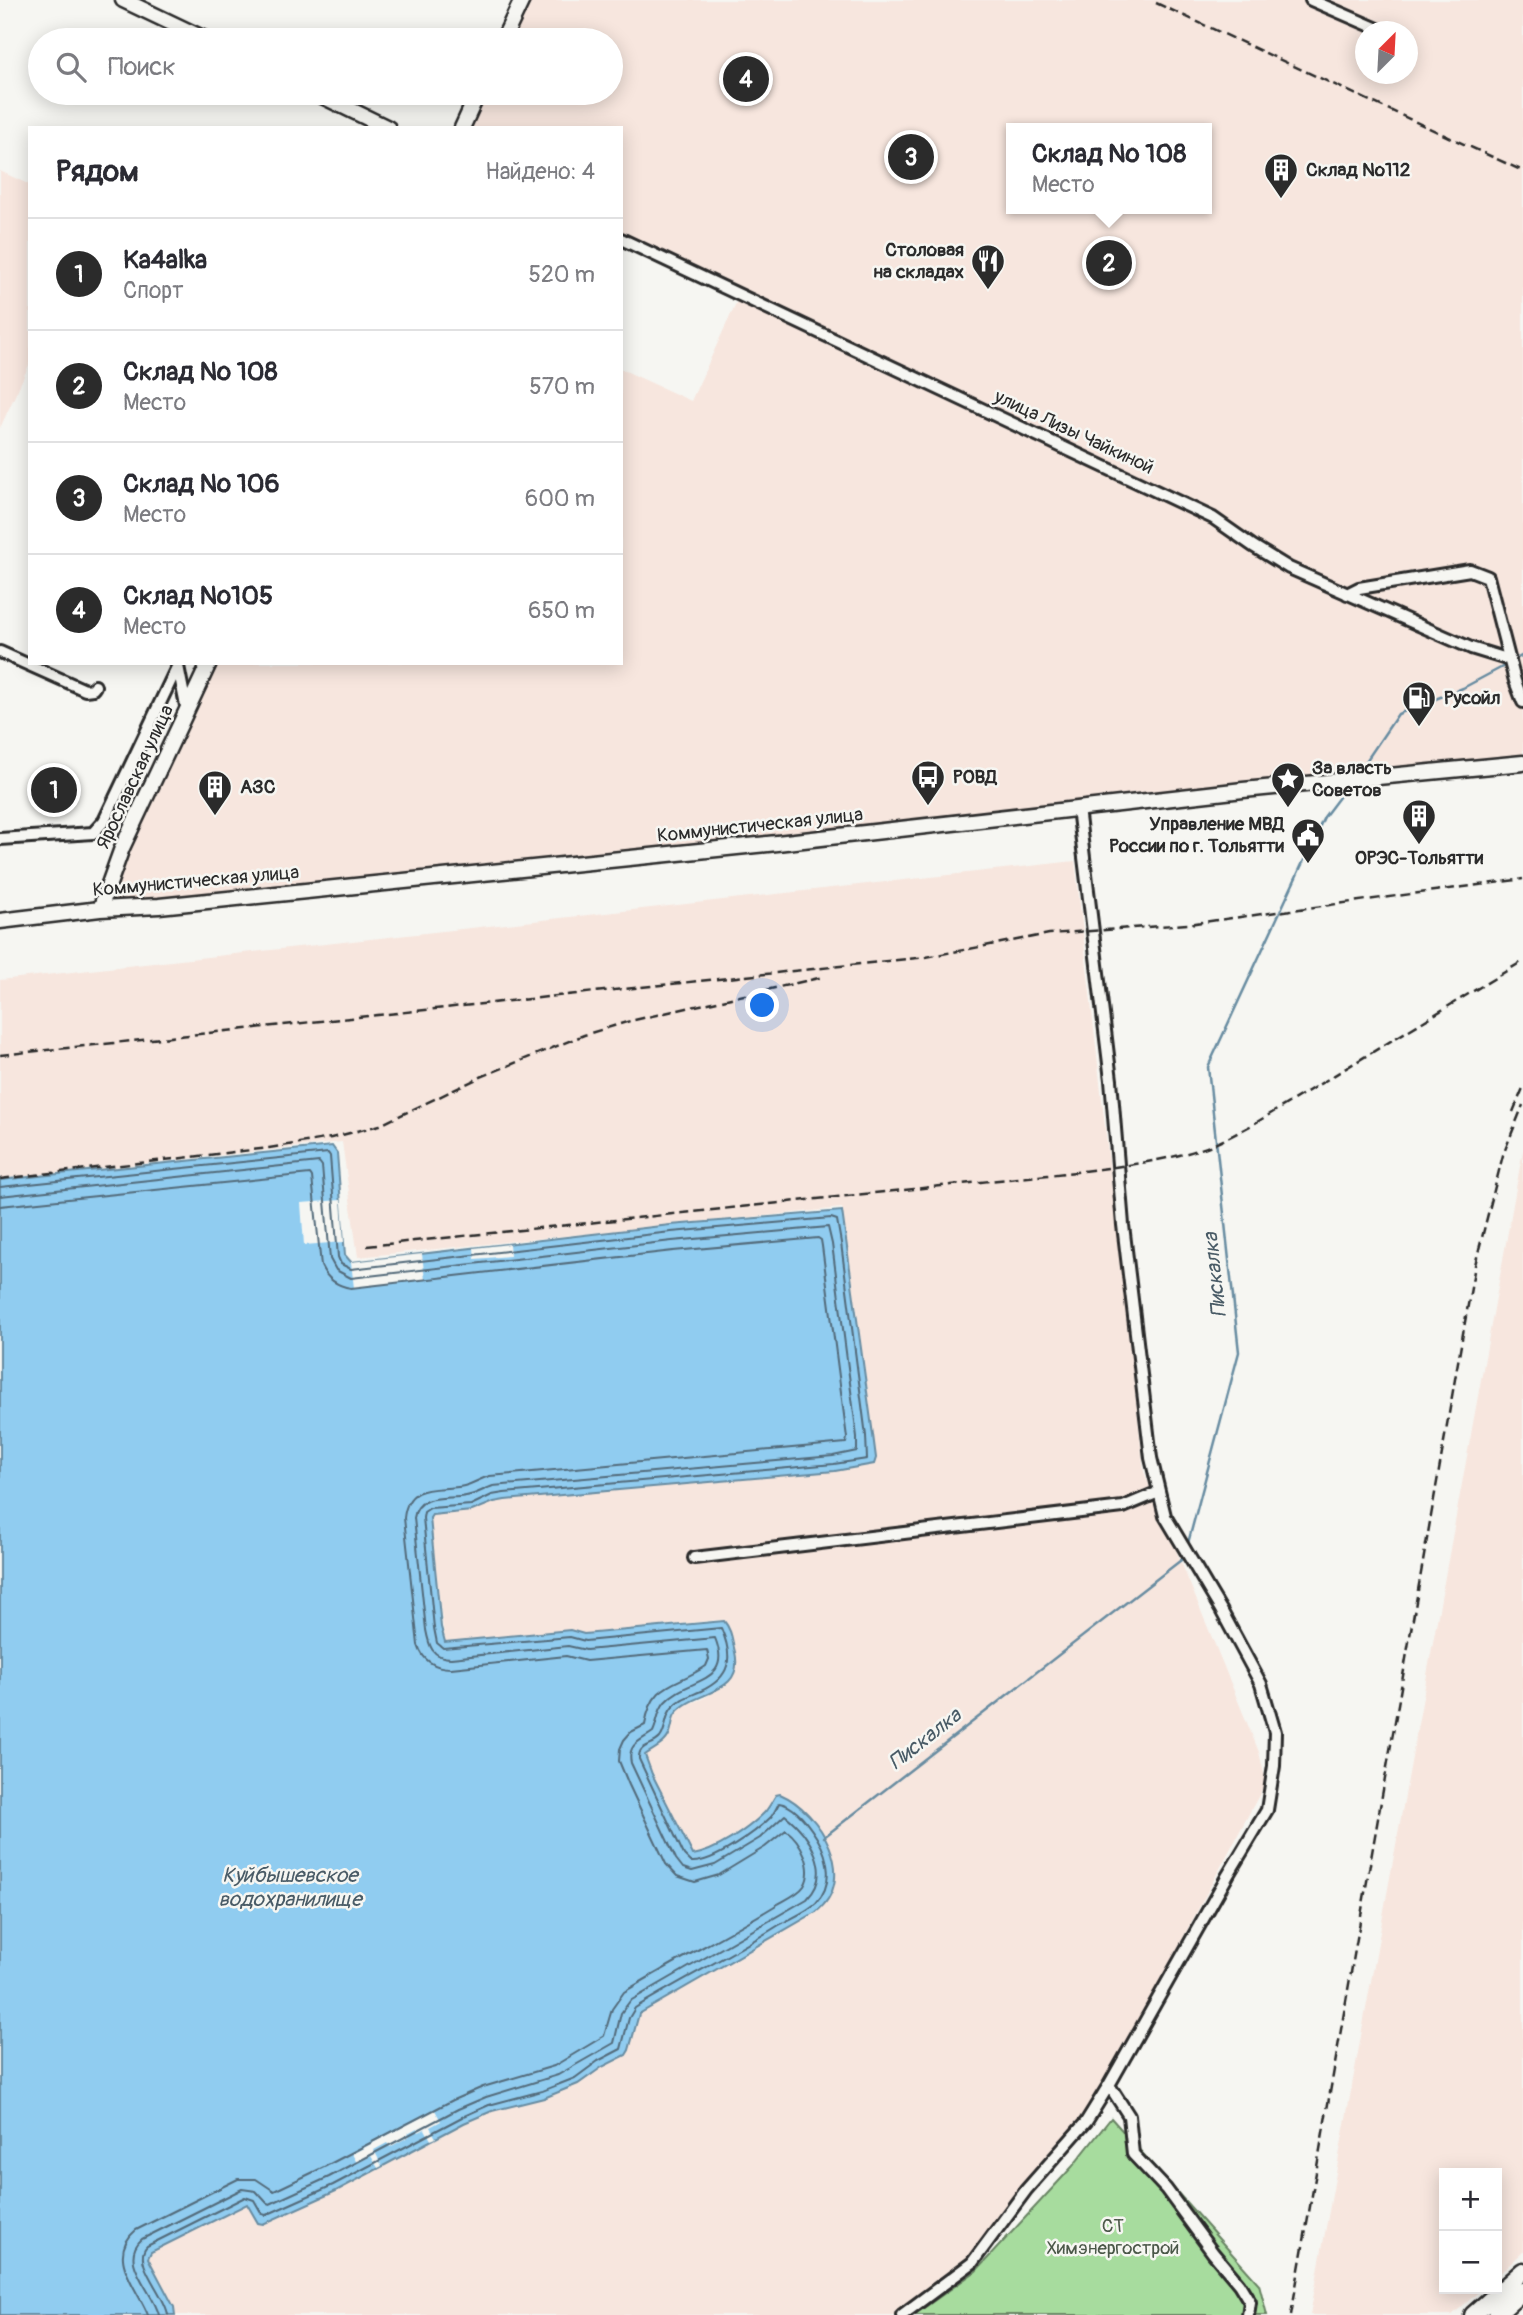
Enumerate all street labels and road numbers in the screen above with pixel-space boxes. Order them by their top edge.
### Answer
street label: улица Лизы Чайкиной [990,384,1158,479]
street label: Ярославская улица [91,701,179,853]
street label: Коммунистическая улица [656,802,864,848]
street label: Коммунистическая улица [92,860,300,902]

